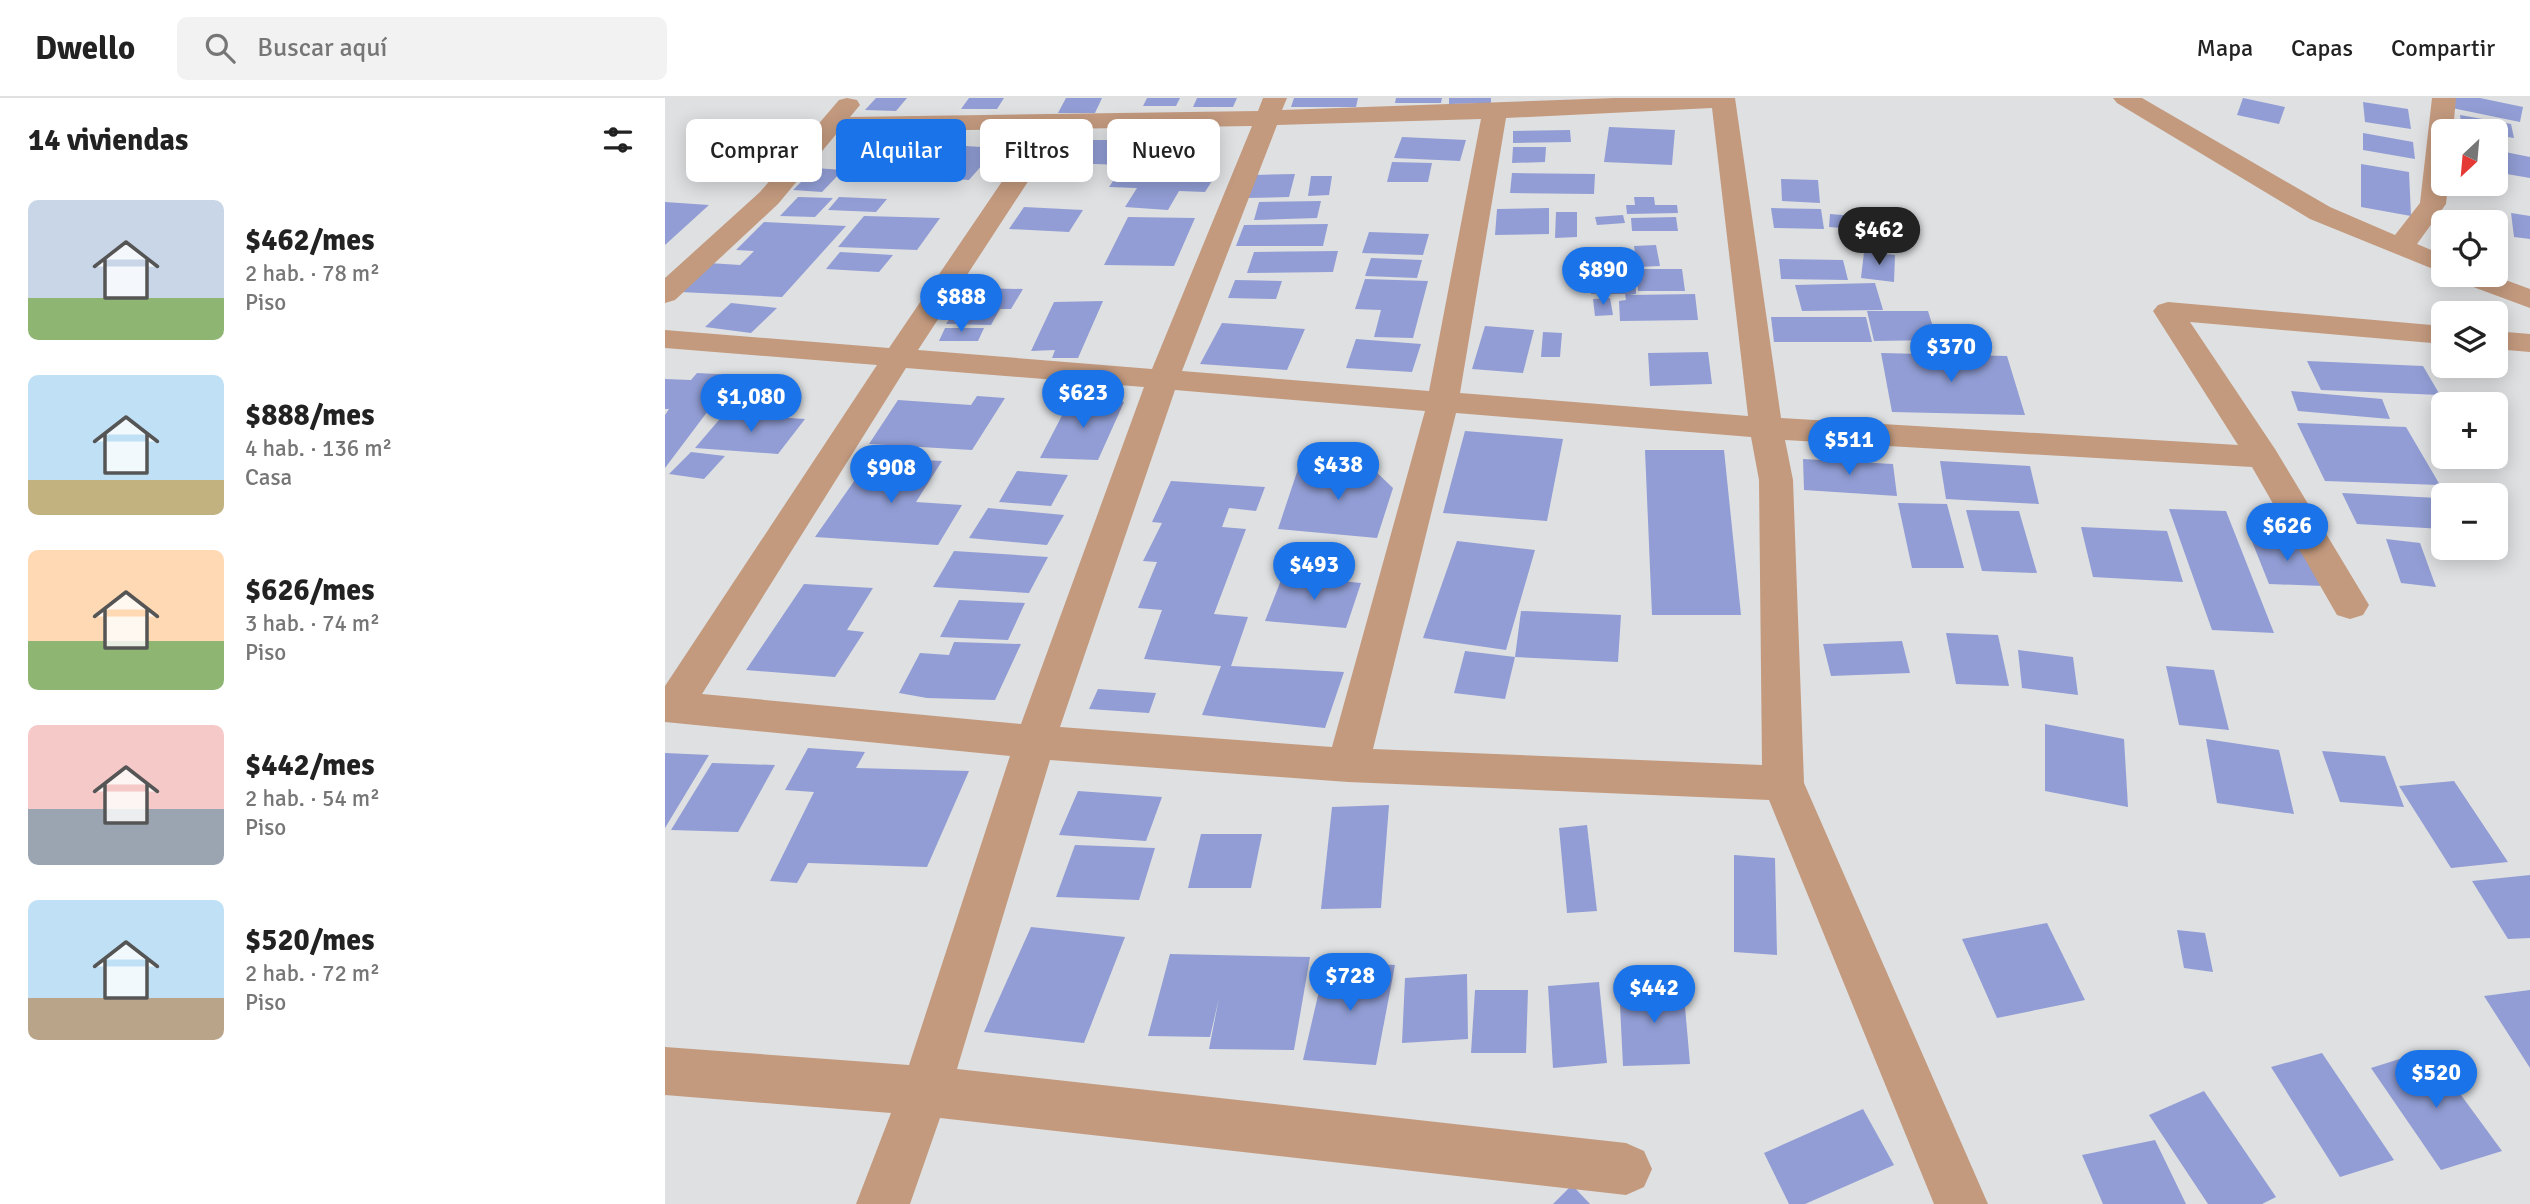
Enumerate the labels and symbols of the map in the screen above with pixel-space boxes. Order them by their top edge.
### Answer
north arrow [2431,119,2508,196]
pin: $462 [1838,208,1920,267]
pin: $890 [1562,248,1644,307]
pin: $888 [920,274,1002,334]
pin: $370 [1910,324,1992,384]
pin: $623 [1042,370,1124,430]
pin: $1,080 [694,374,808,434]
pin: $511 [1808,418,1890,477]
pin: $438 [1297,442,1379,502]
pin: $908 [850,446,932,505]
pin: $626 [2246,504,2328,563]
pin: $493 [1273,542,1355,602]
pin: $728 [1309,954,1391,1013]
pin: $442 [1613,965,1695,1025]
pin: $520 [2395,1051,2477,1110]

